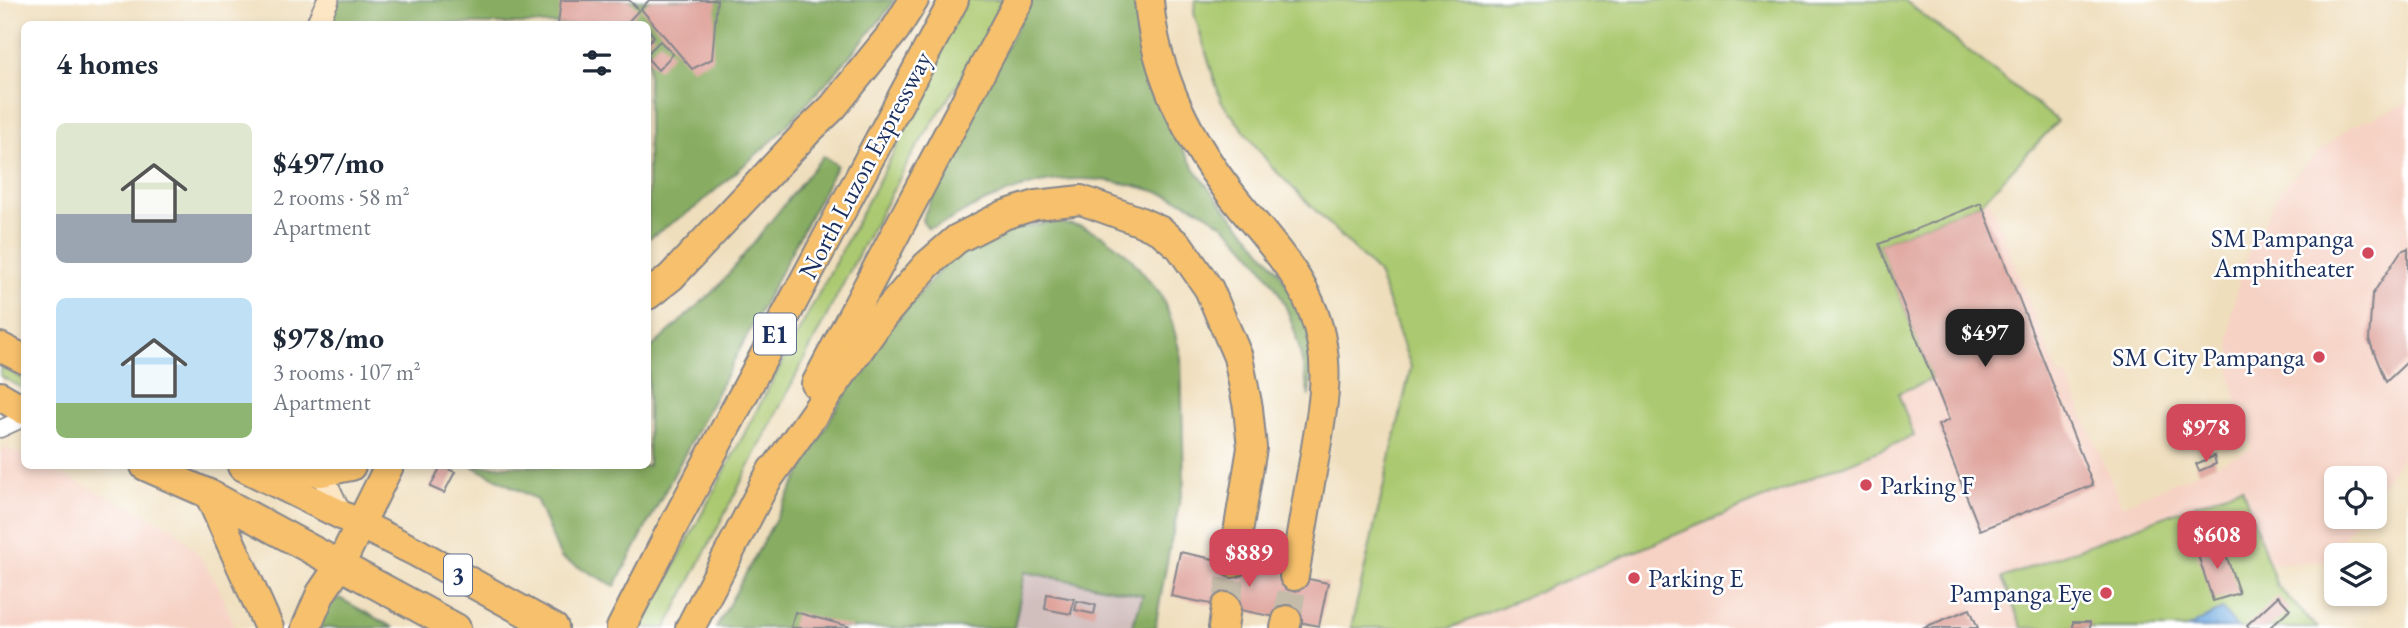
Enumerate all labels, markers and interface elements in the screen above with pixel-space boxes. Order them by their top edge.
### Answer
text: 4 homes [56,44,158,83]
icon: filters [578,44,616,82]
street label: North Luzon Expressway [791,45,940,285]
text: $497/mo [273,143,384,182]
icon: home [112,151,196,235]
text: 2 rooms · 58 m² [273,182,410,212]
text: Apartment [273,212,371,242]
place label: SM Pampanga Amphitheater [2211,221,2355,285]
marker: SM Pampanga Amphitheater [2360,245,2376,261]
pin: $497 [1944,310,2026,369]
road number: E1 [754,314,796,354]
text: $497 [1961,317,2009,347]
text: $978/mo [273,318,384,357]
icon: home [112,326,196,410]
place label: SM City Pampanga [2112,340,2306,374]
marker: SM City Pampanga [2311,349,2327,365]
text: 3 rooms · 107 m² [273,357,421,387]
text: Apartment [273,387,371,417]
pin: $978 [2165,405,2247,464]
text: $978 [2182,412,2230,442]
map controls [2324,466,2387,606]
button: locate [2324,466,2387,529]
place label: Parking F [1880,468,1974,502]
marker: Parking F [1858,477,1874,493]
pin: $608 [2176,512,2258,571]
text: $608 [2193,519,2241,549]
pin: $889 [1208,530,1290,589]
text: $889 [1225,537,1273,567]
button: layers [2324,543,2387,606]
road number: 3 [444,554,472,596]
place label: Parking E [1648,561,1744,595]
marker: Parking E [1626,570,1642,586]
place label: Pampanga Eye [1950,576,2092,610]
marker: Pampanga Eye [2098,585,2114,601]

